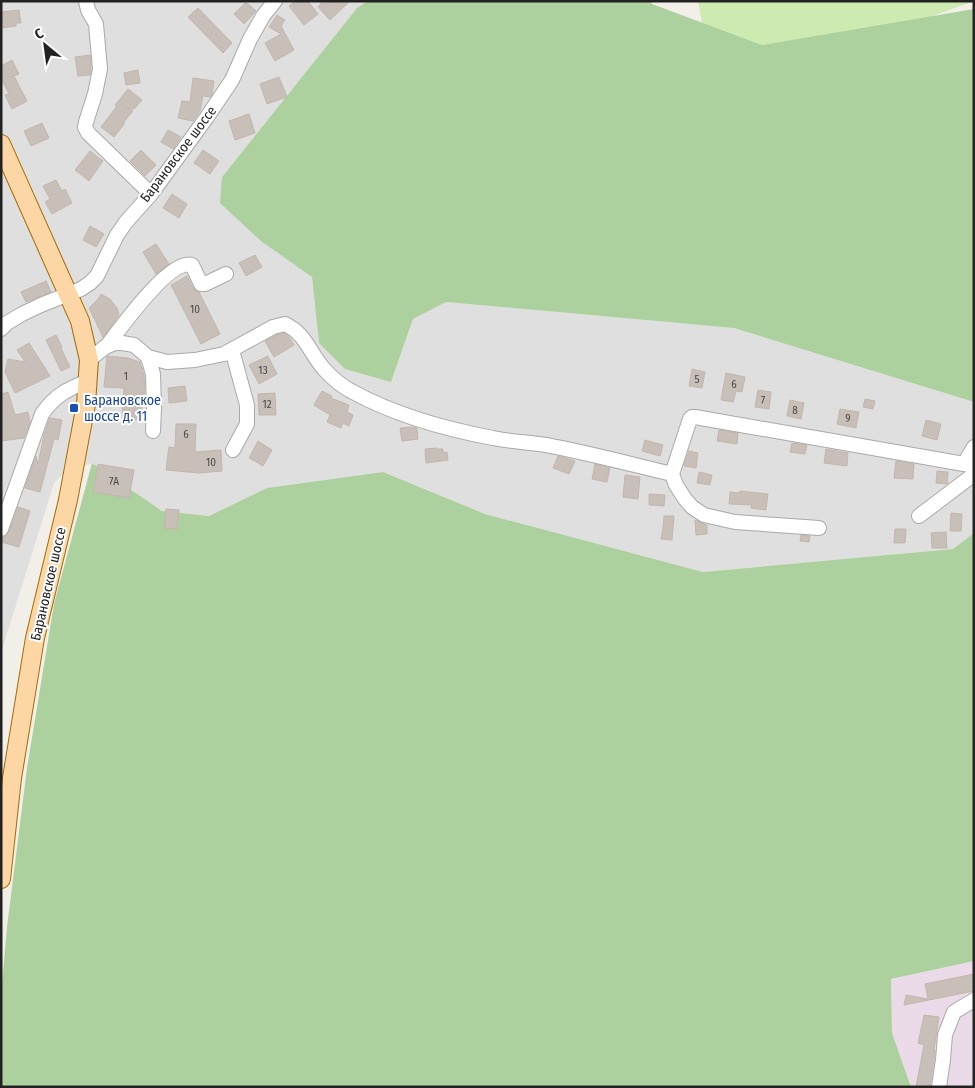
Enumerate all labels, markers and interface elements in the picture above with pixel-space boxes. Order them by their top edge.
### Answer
north arrow [20,20,70,70]
text: С [32,25,47,43]
street label: Барановское шоссе [137,103,220,206]
house number: 10 [190,303,200,316]
house number: 13 [258,364,268,377]
house number: 1 [124,370,128,383]
house number: 5 [694,373,700,386]
house number: 6 [731,378,737,391]
place label: Барановское шоссе д. 11 [84,392,161,425]
house number: 7 [761,394,766,407]
house number: 12 [262,398,272,411]
marker: Барановское шоссе д. 11 [68,402,80,414]
house number: 8 [792,404,798,417]
house number: 9 [845,412,851,425]
house number: 6 [183,428,189,441]
house number: 10 [206,456,216,469]
house number: 7А [109,475,119,488]
street label: Барановское шоссе [27,526,70,643]

